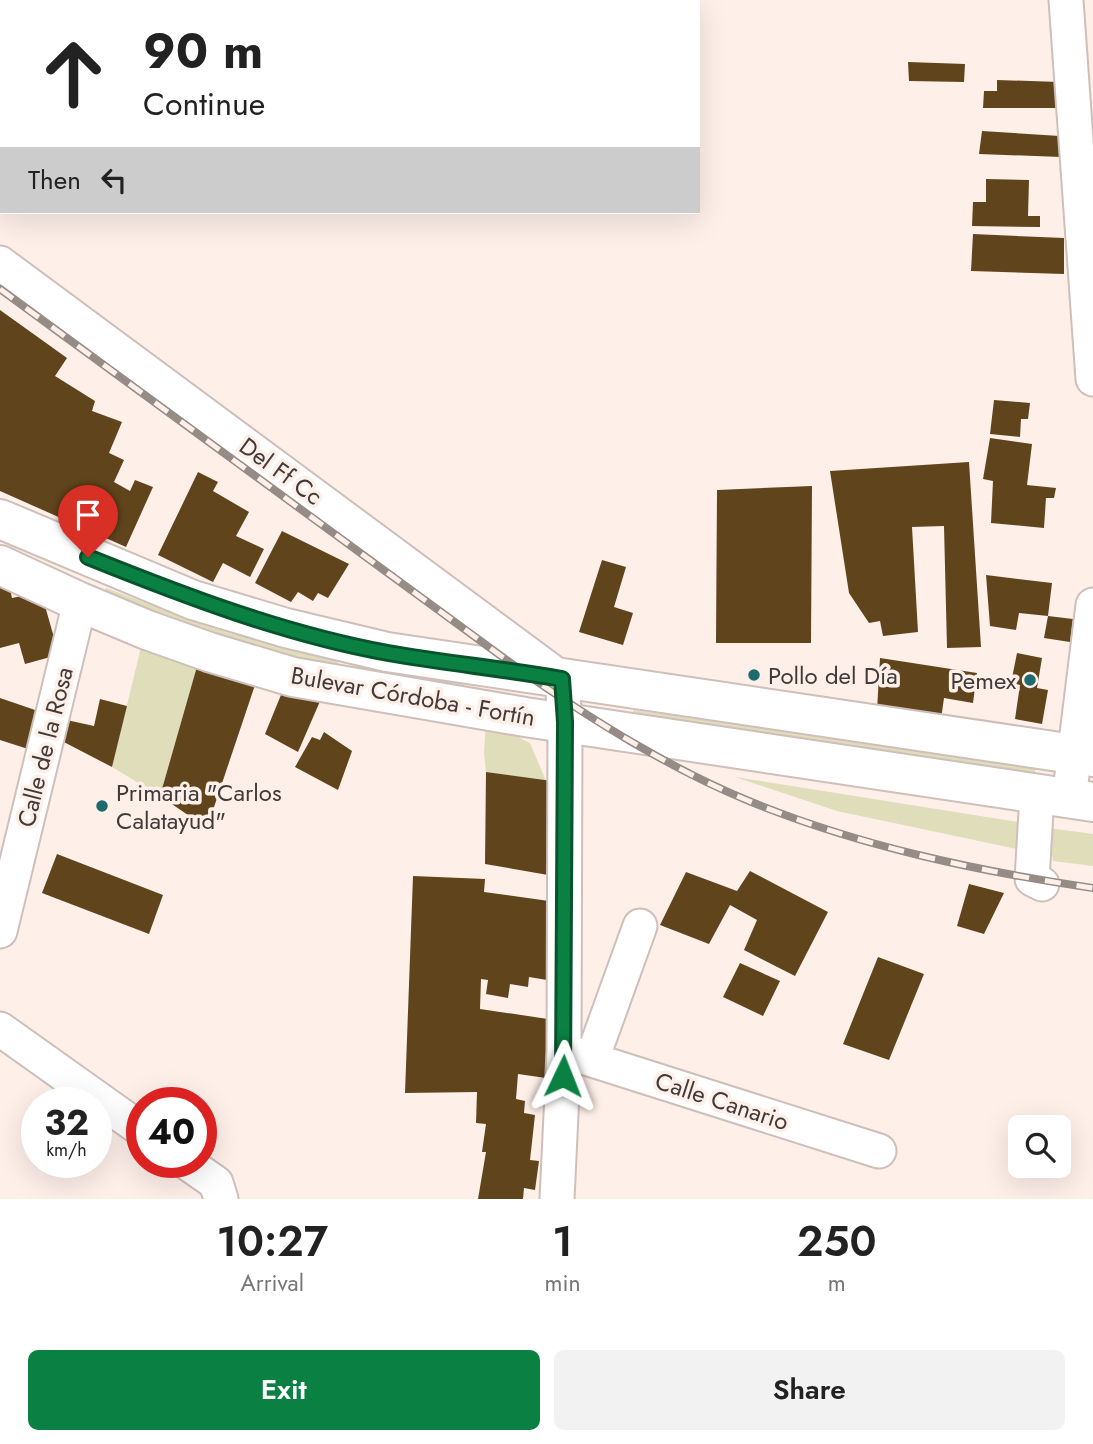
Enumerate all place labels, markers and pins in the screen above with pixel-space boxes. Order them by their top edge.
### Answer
pin [58,485,118,557]
place label: Pollo del Día [768,658,898,693]
place label: Pemex [950,663,1017,698]
marker: Pollo del Día [746,667,762,683]
marker: Pemex [1022,672,1038,688]
place label: Primaria "Carlos Calatayud" [116,775,282,838]
marker: Primaria "Carlos Calatayud" [94,798,110,814]

